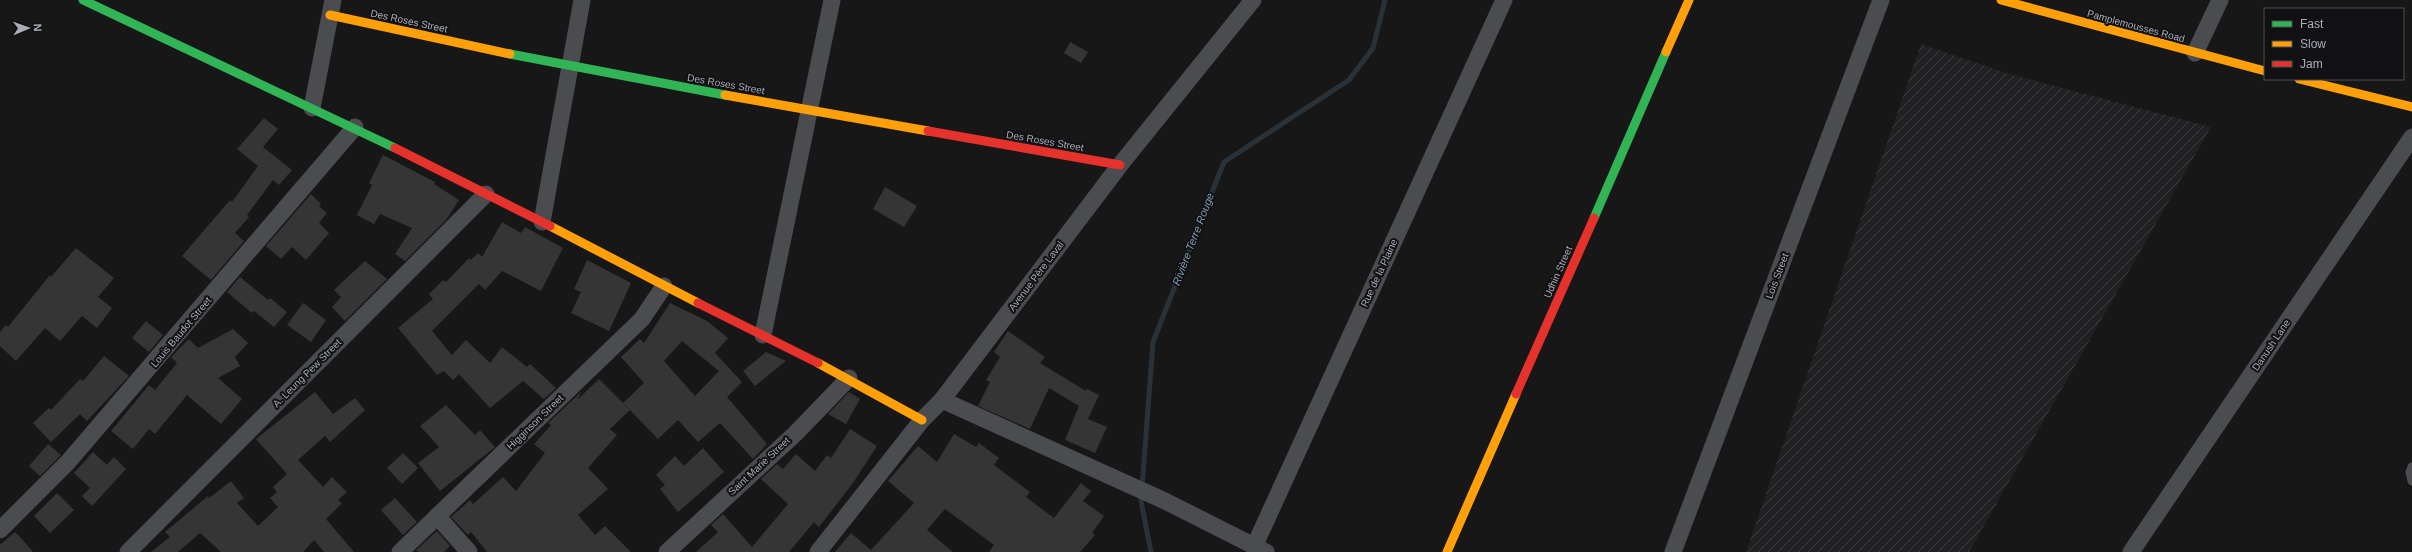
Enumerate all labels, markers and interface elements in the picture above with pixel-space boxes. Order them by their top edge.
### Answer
street label: Des Roses Street [370,7,449,35]
north arrow [8,8,48,48]
street label: Pamplemousses Road [2086,8,2186,44]
legend [2264,8,2404,80]
text: Fast [2300,17,2324,31]
text: N [32,23,44,32]
text: Slow [2300,37,2326,51]
text: Jam [2300,57,2323,71]
street label: Des Roses Street [686,72,766,96]
street label: Des Roses Street [1005,129,1085,153]
water label: Rivière Terre Rouge [1170,191,1216,287]
street label: Rue de la Plaine [1359,237,1400,309]
street label: Avenue Père Laval [1006,239,1066,313]
street label: Udhin Street [1542,244,1574,300]
street label: Lois Street [1763,252,1791,300]
street label: Louis Baudot Street [149,295,214,369]
street label: Danush Lane [2250,317,2292,373]
street label: A. Leung Pew Street [271,337,343,409]
street label: Higginson Street [505,392,566,452]
street label: Saint Marie Street [726,435,792,497]

